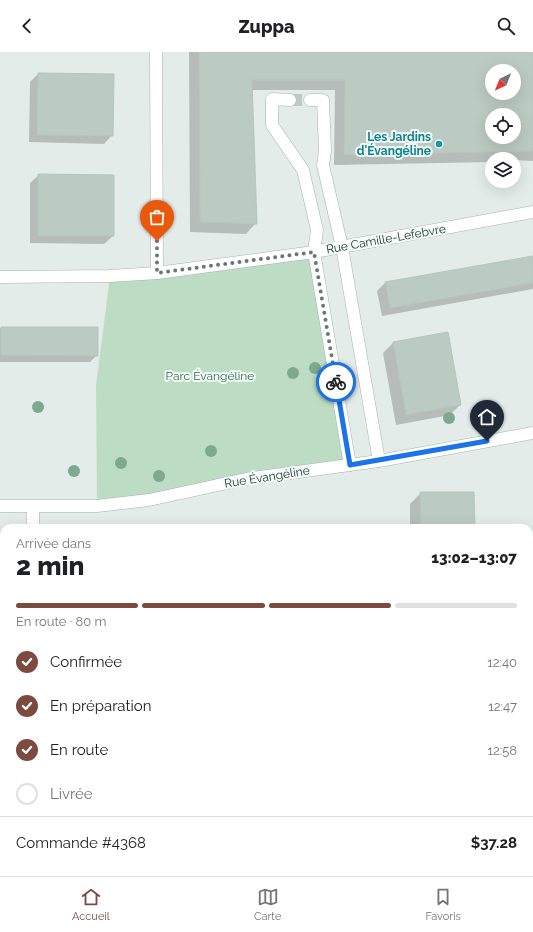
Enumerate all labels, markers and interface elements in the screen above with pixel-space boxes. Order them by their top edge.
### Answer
icon: back [16,15,38,37]
icon: search [495,15,517,37]
text: Zuppa [239,16,294,37]
north arrow [485,64,521,100]
map controls [485,64,521,188]
button: locate [485,108,521,144]
place label: Les Jardins d'Évangéline [357,130,431,158]
marker: Les Jardins d'Évangéline [434,139,444,149]
button: layers [485,152,521,188]
pin [140,200,174,241]
icon: bag [146,206,168,228]
street label: Rue Camille-Lefebvre [325,222,447,256]
courier [316,362,356,402]
park label: Parc Évangéline [166,369,254,383]
icon: bike [325,371,347,393]
pin [470,400,504,441]
icon: home [476,406,498,428]
street label: Rue Évangéline [223,463,311,491]
text: Arrivée dans [16,536,91,551]
text: 13:02–13:07 [431,549,517,567]
text: 2 min [16,551,84,581]
text: En route · 80 m [16,614,106,629]
icon: check [16,651,38,673]
text: Confirmée [50,653,122,671]
text: 12:40 [487,655,517,670]
icon: check [16,695,38,717]
text: En préparation [50,697,151,715]
text: 12:47 [488,699,517,714]
icon: check [16,739,38,761]
text: En route [50,741,108,759]
text: 12:58 [487,743,517,758]
text: Livrée [50,785,93,803]
text: Commande #4368 [16,834,146,852]
text: $37.28 [471,834,517,852]
tab: Accueil [72,886,110,923]
tab: Carte [254,886,281,923]
tab: Favoris [426,886,461,923]

